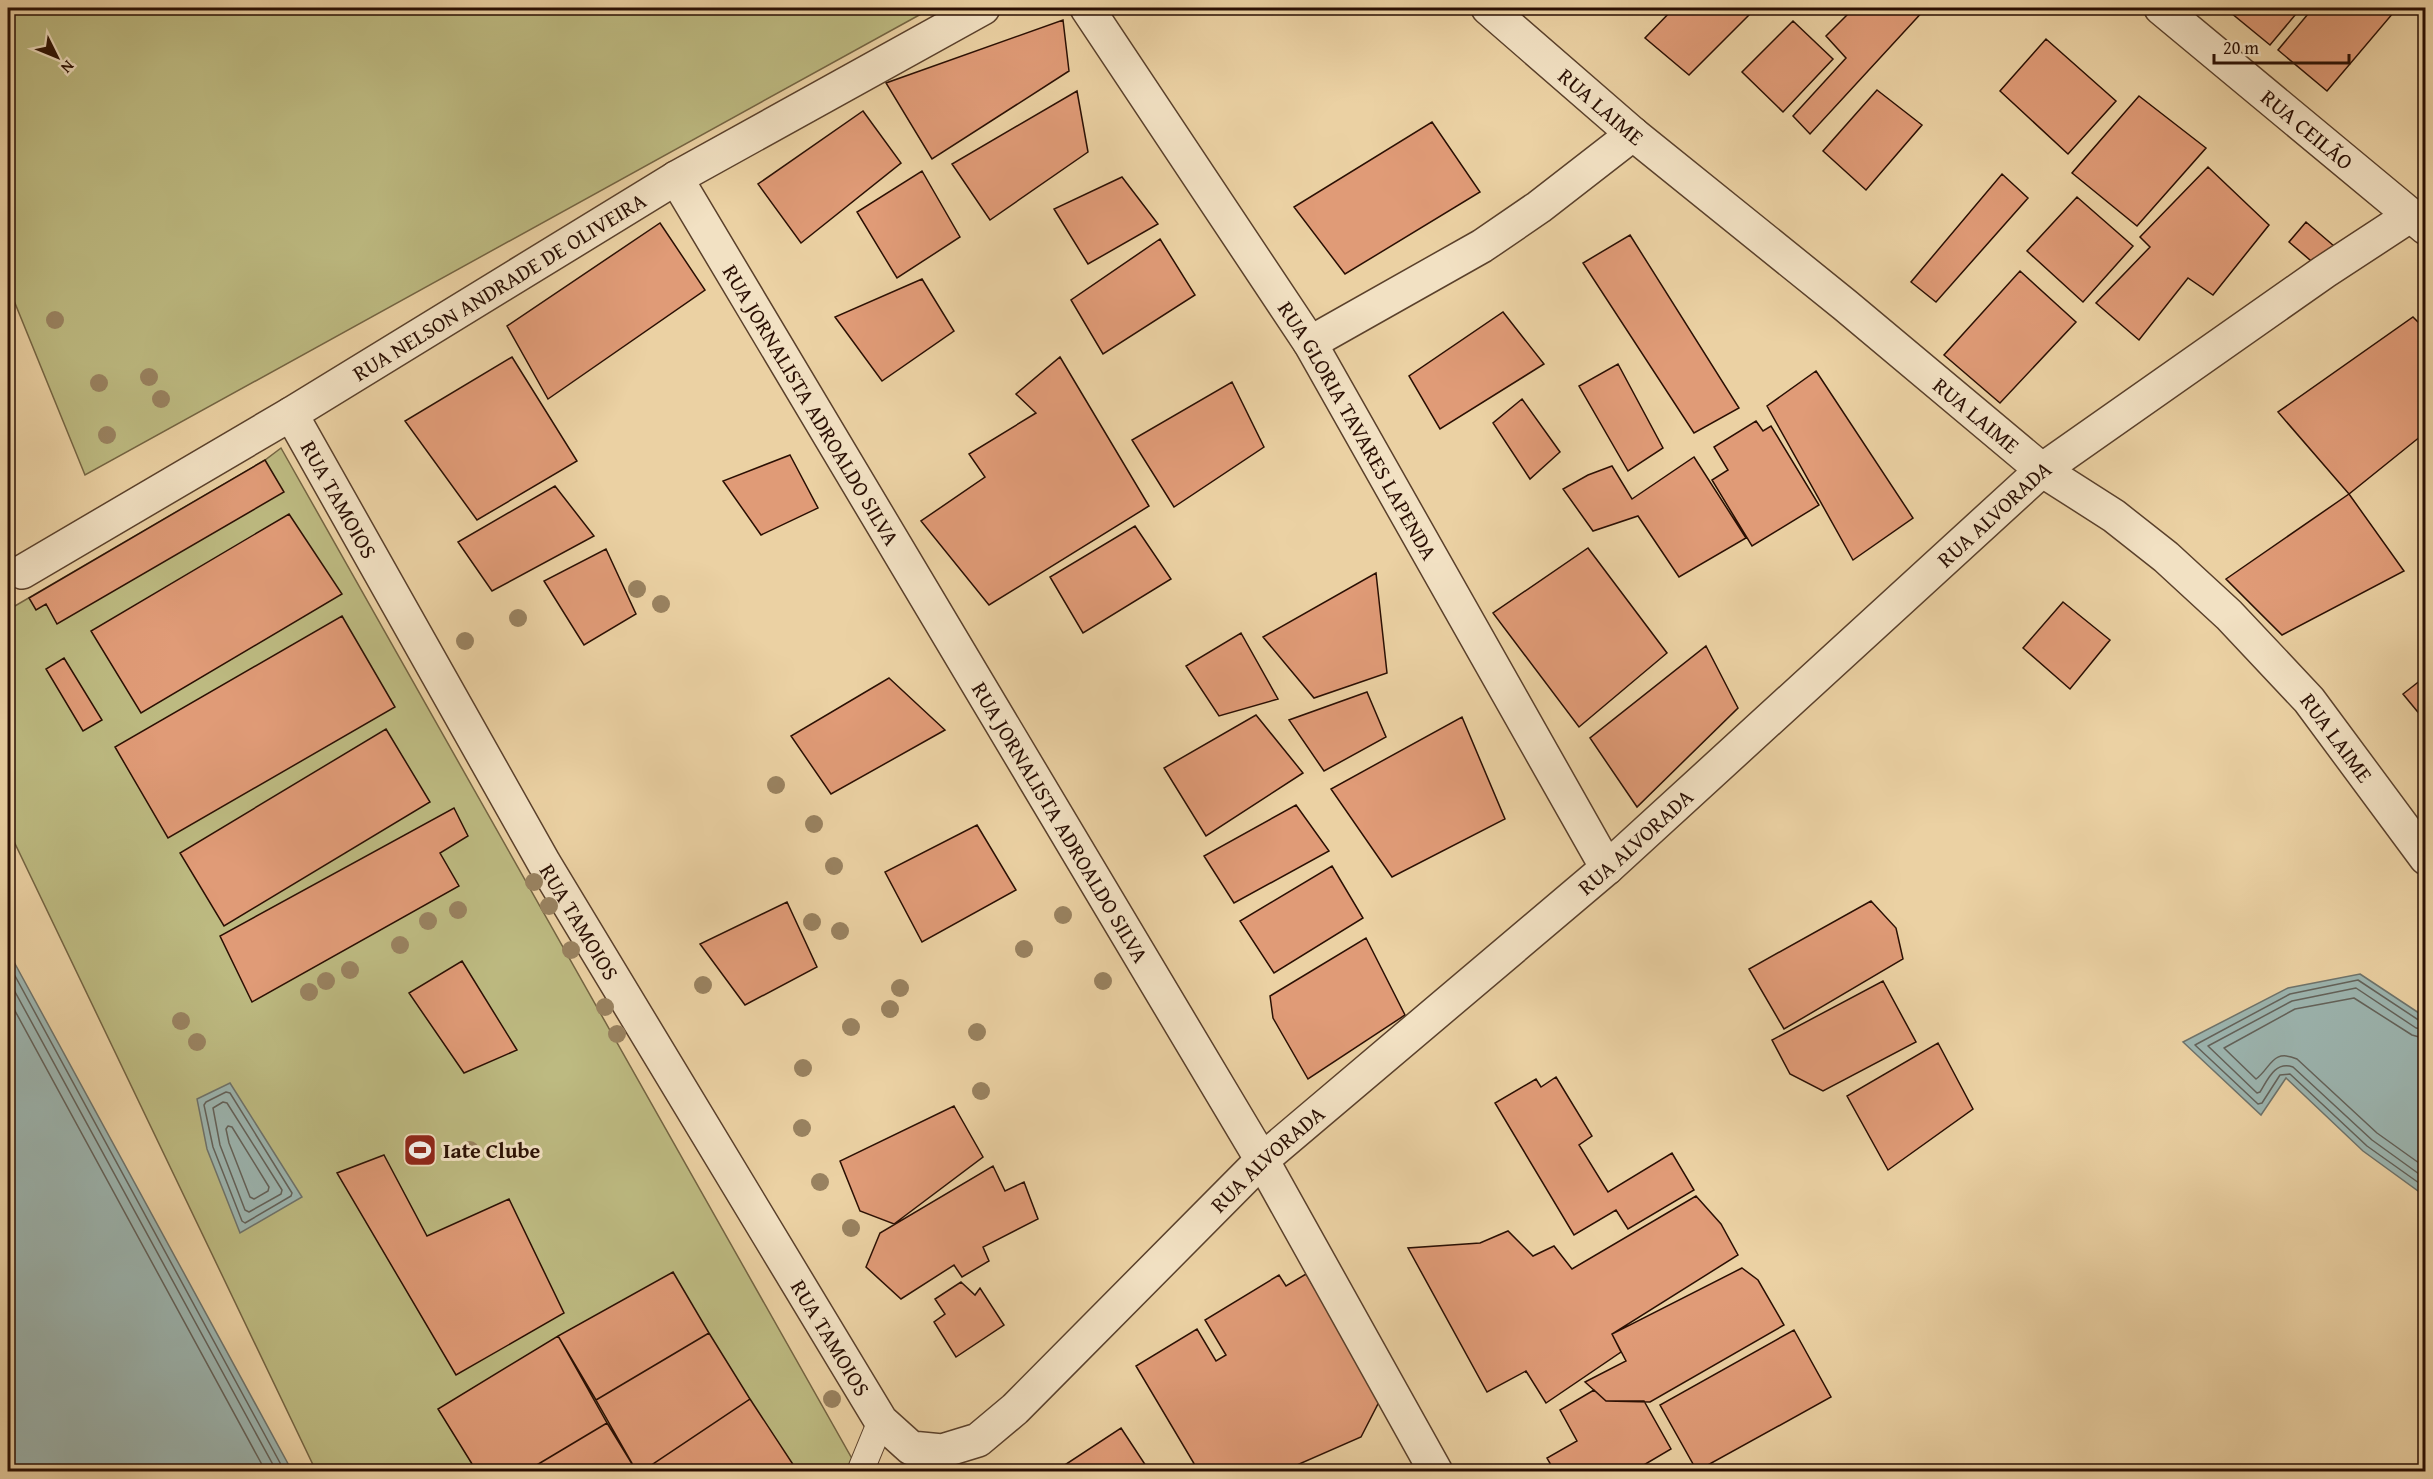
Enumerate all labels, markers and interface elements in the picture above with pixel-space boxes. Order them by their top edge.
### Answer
north arrow [27,27,87,87]
scale bar [2214,27,2349,65]
text: 20 m [2223,34,2259,61]
text: N [55,55,80,80]
street label: RUA LAIME [1551,60,1651,153]
street label: RUA CEILÃO [2254,81,2360,177]
street label: RUA NELSON ANDRADE DE OLIVEIRA [346,184,653,389]
street label: RUA JORNALISTA ADROALDO SILVA [715,258,908,552]
street label: RUA GLORIA TAVARES LAPENDA [1270,295,1446,566]
street label: RUA LAIME [1926,369,2027,461]
street label: RUA TAMOIOS [293,434,385,564]
street label: RUA ALVORADA [1930,452,2058,575]
street label: RUA JORNALISTA ADROALDO SILVA [964,675,1157,969]
street label: RUA LAIME [2293,686,2381,789]
street label: RUA ALVORADA [1571,781,1700,902]
street label: RUA TAMOIOS [532,857,627,986]
street label: RUA ALVORADA [1203,1097,1332,1220]
sports icon: Iate Clube [402,1132,438,1168]
place label: Iate Clube [443,1134,541,1166]
street label: RUA TAMOIOS [783,1273,878,1402]

